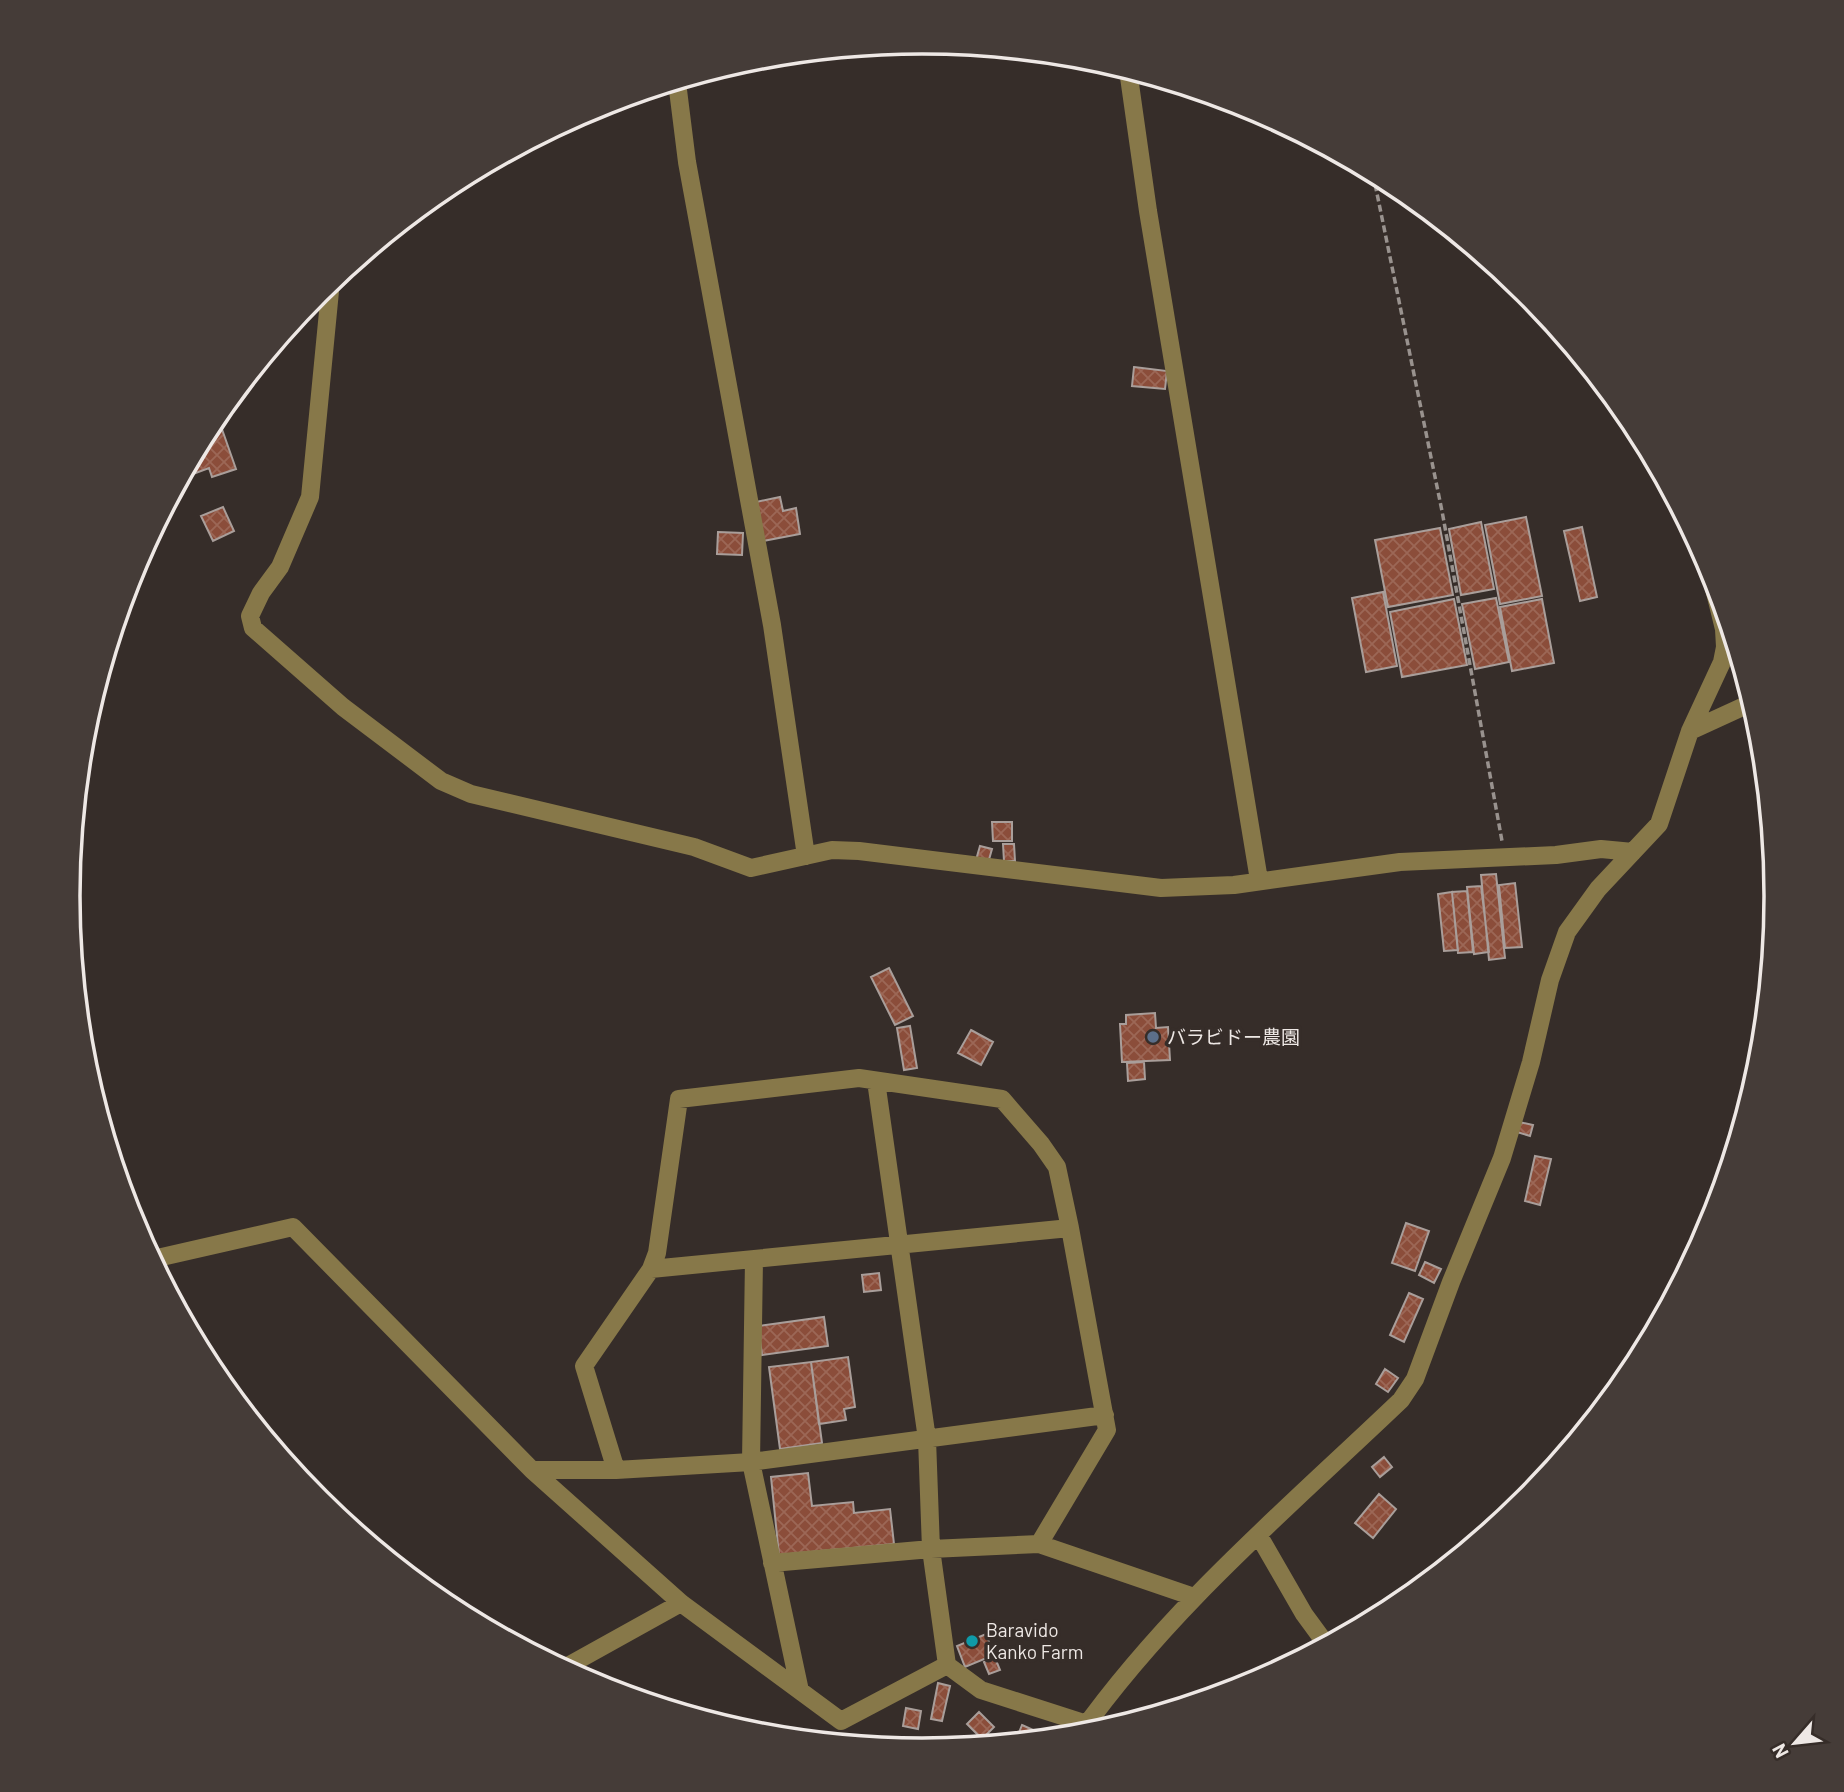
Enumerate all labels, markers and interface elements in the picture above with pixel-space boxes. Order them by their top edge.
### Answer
place label: バラビドー農園 [1167,1025,1300,1048]
marker: バラビドー農園 [1145,1029,1161,1045]
place label: Baravido Kanko Farm [986,1618,1083,1663]
marker: Baravido Kanko Farm [964,1633,980,1649]
north arrow [1760,1708,1830,1778]
text: N [1766,1740,1793,1762]

